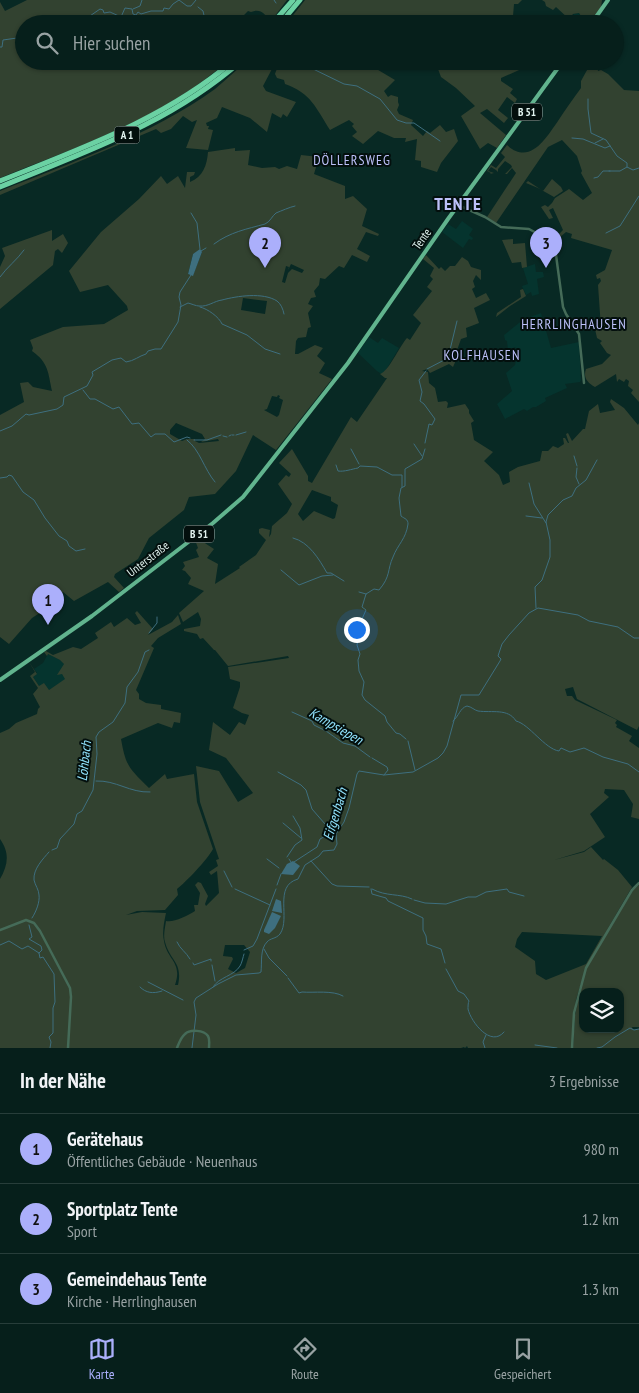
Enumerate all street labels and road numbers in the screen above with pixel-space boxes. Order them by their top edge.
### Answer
road number: B 51 [512,104,542,120]
road number: A 1 [114,126,140,144]
street label: Tente [409,225,434,252]
road number: B 51 [184,526,214,542]
street label: Unterstraße [124,538,172,580]

